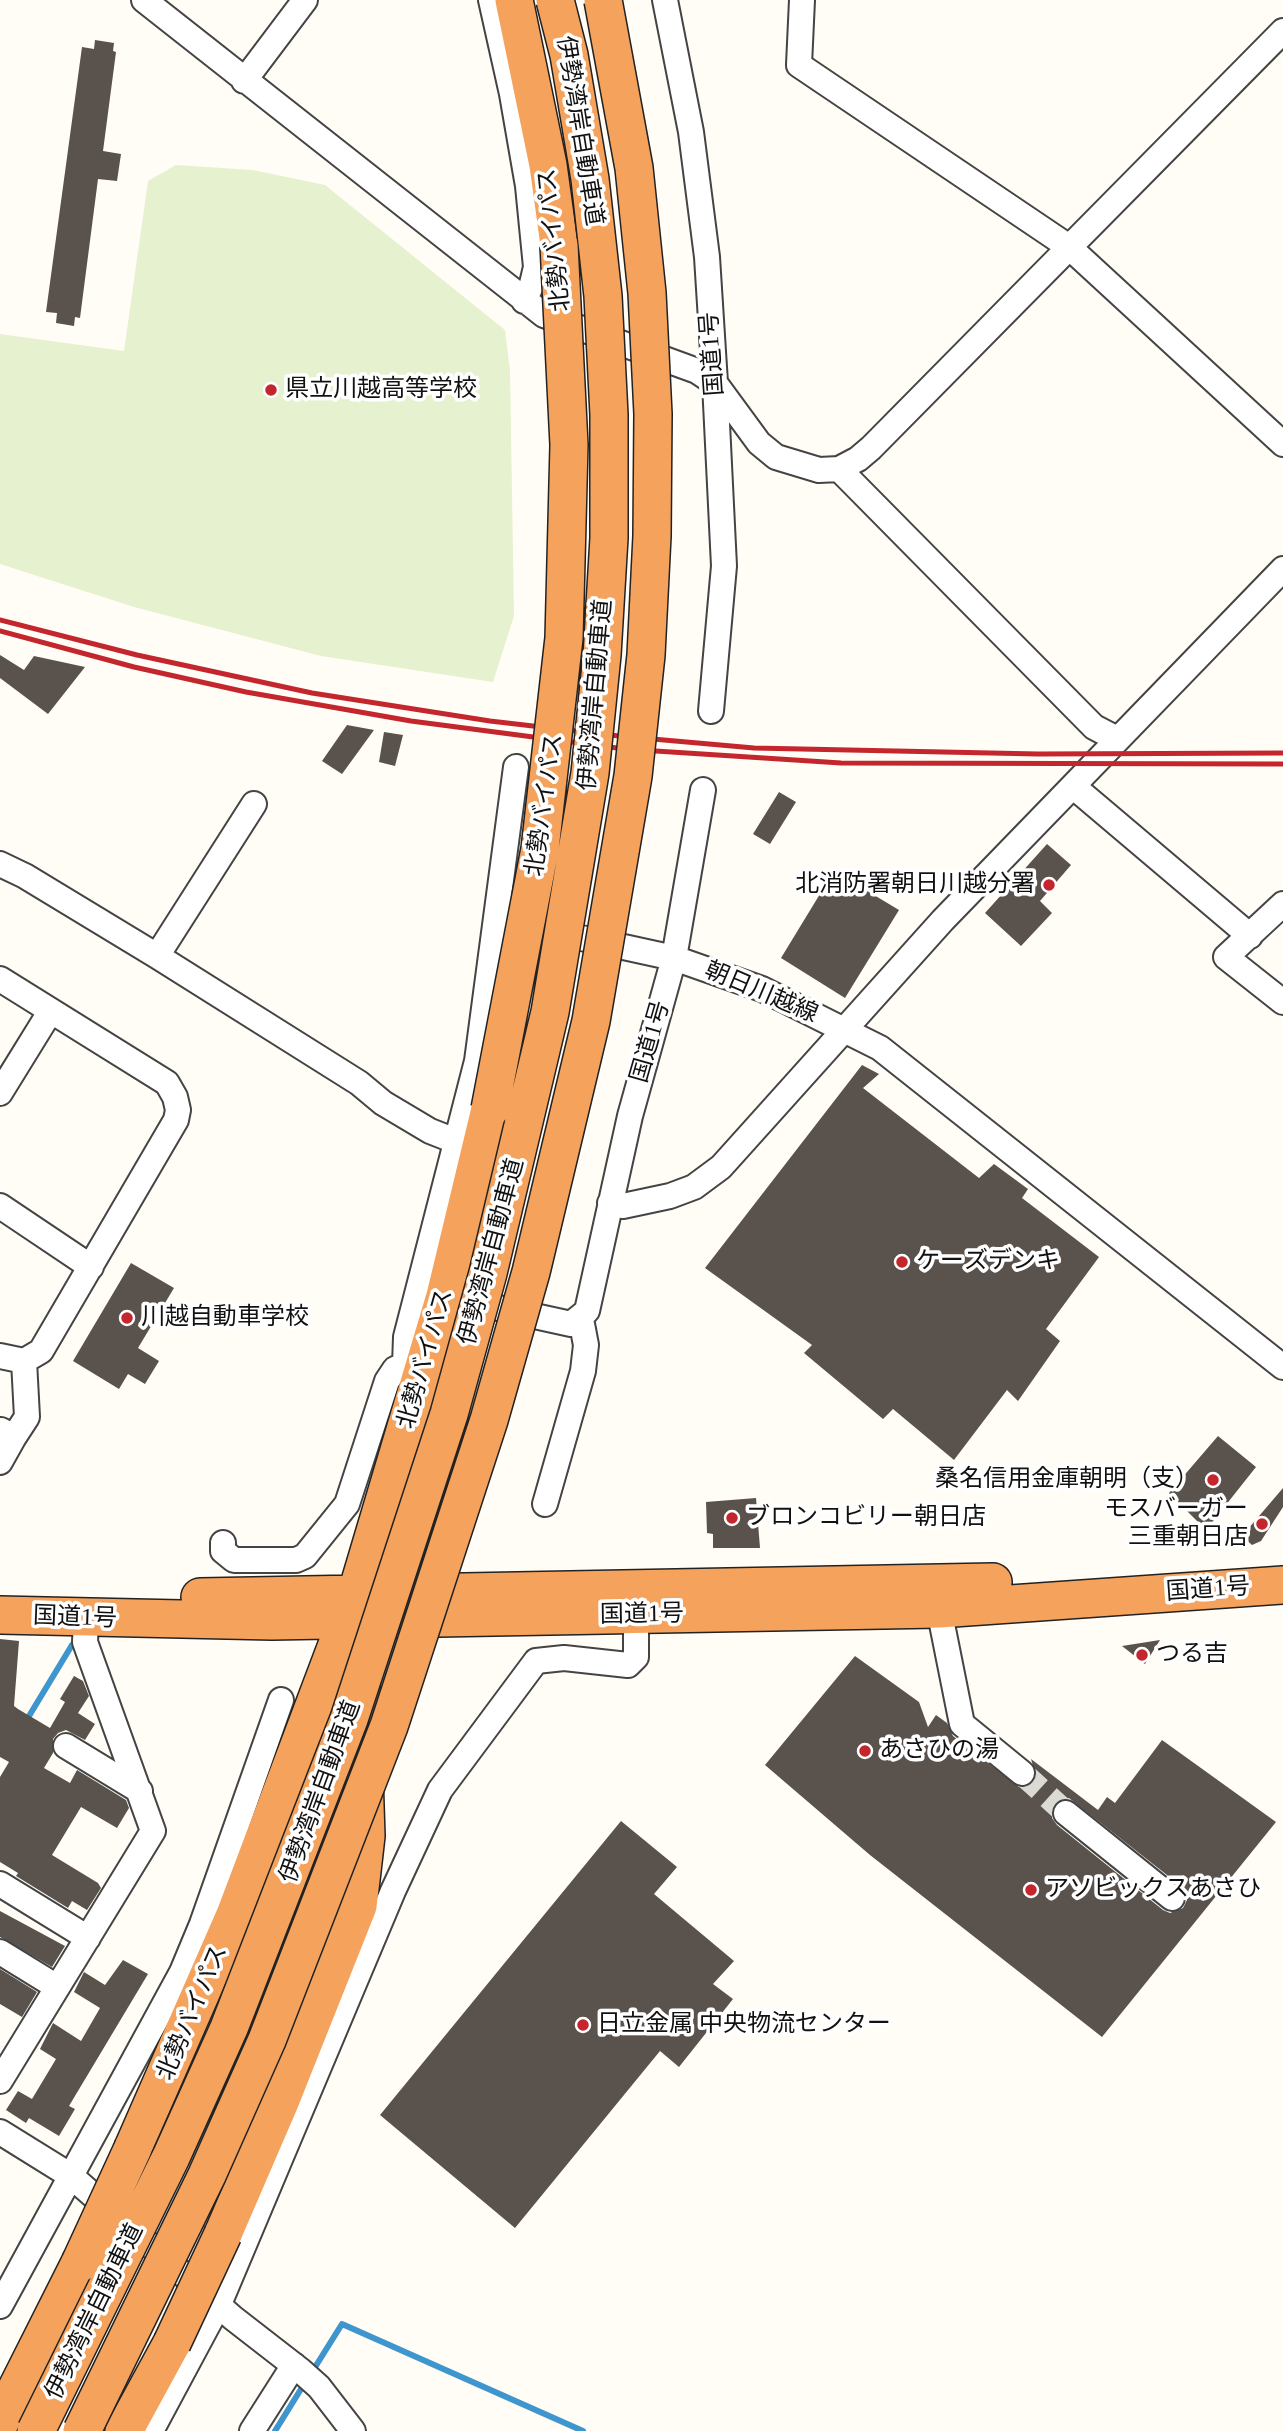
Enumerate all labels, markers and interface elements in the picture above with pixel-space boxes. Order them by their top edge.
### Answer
street label: 伊勢湾岸自動車道 [550,34,608,228]
street label: 北勢バイパス [533,167,577,313]
street label: 国道1号 [696,311,730,397]
place label: 県立川越高等学校 [285,376,477,404]
marker: 県立川越高等学校 [263,382,279,398]
street label: 伊勢湾岸自動車道 [573,598,619,792]
street label: 北勢バイパス [521,732,569,878]
place label: 北消防署朝日川越分署 [795,871,1035,899]
marker: 北消防署朝日川越分署 [1041,877,1057,893]
street label: 朝日川越線 [700,956,822,1030]
street label: 国道1号 [626,998,676,1086]
street label: 伊勢湾岸自動車道 [453,1156,531,1348]
place label: ケーズデンキ [916,1248,1060,1276]
marker: ケーズデンキ [894,1254,910,1270]
street label: 北勢バイパス [392,1286,460,1432]
place label: 川越自動車学校 [141,1304,309,1332]
marker: 川越自動車学校 [119,1310,135,1326]
place label: 桑名信用金庫朝明（支） [935,1466,1199,1494]
marker: 桑名信用金庫朝明（支） [1205,1472,1221,1488]
place label: モスバーガー 三重朝日店 [1104,1496,1248,1552]
place label: ブロンコビリー朝日店 [746,1504,986,1532]
marker: ブロンコビリー朝日店 [724,1510,740,1526]
marker: モスバーガー 三重朝日店 [1254,1516,1270,1532]
street label: 国道1号 [1165,1573,1251,1607]
street label: 国道1号 [600,1600,684,1630]
street label: 国道1号 [33,1602,117,1634]
place label: つる吉 [1156,1641,1228,1669]
marker: つる吉 [1134,1647,1150,1663]
street label: 伊勢湾岸自動車道 [275,1697,367,1887]
place label: あさひの湯 [879,1737,999,1765]
marker: あさひの湯 [857,1743,873,1759]
place label: アソビックスあさひ [1045,1876,1261,1904]
marker: アソビックスあさひ [1023,1882,1039,1898]
street label: 北勢バイパス [152,1941,234,2085]
place label: 日立金属 中央物流センター [597,2011,891,2039]
marker: 日立金属 中央物流センター [575,2017,591,2033]
street label: 伊勢湾岸自動車道 [40,2219,150,2405]

